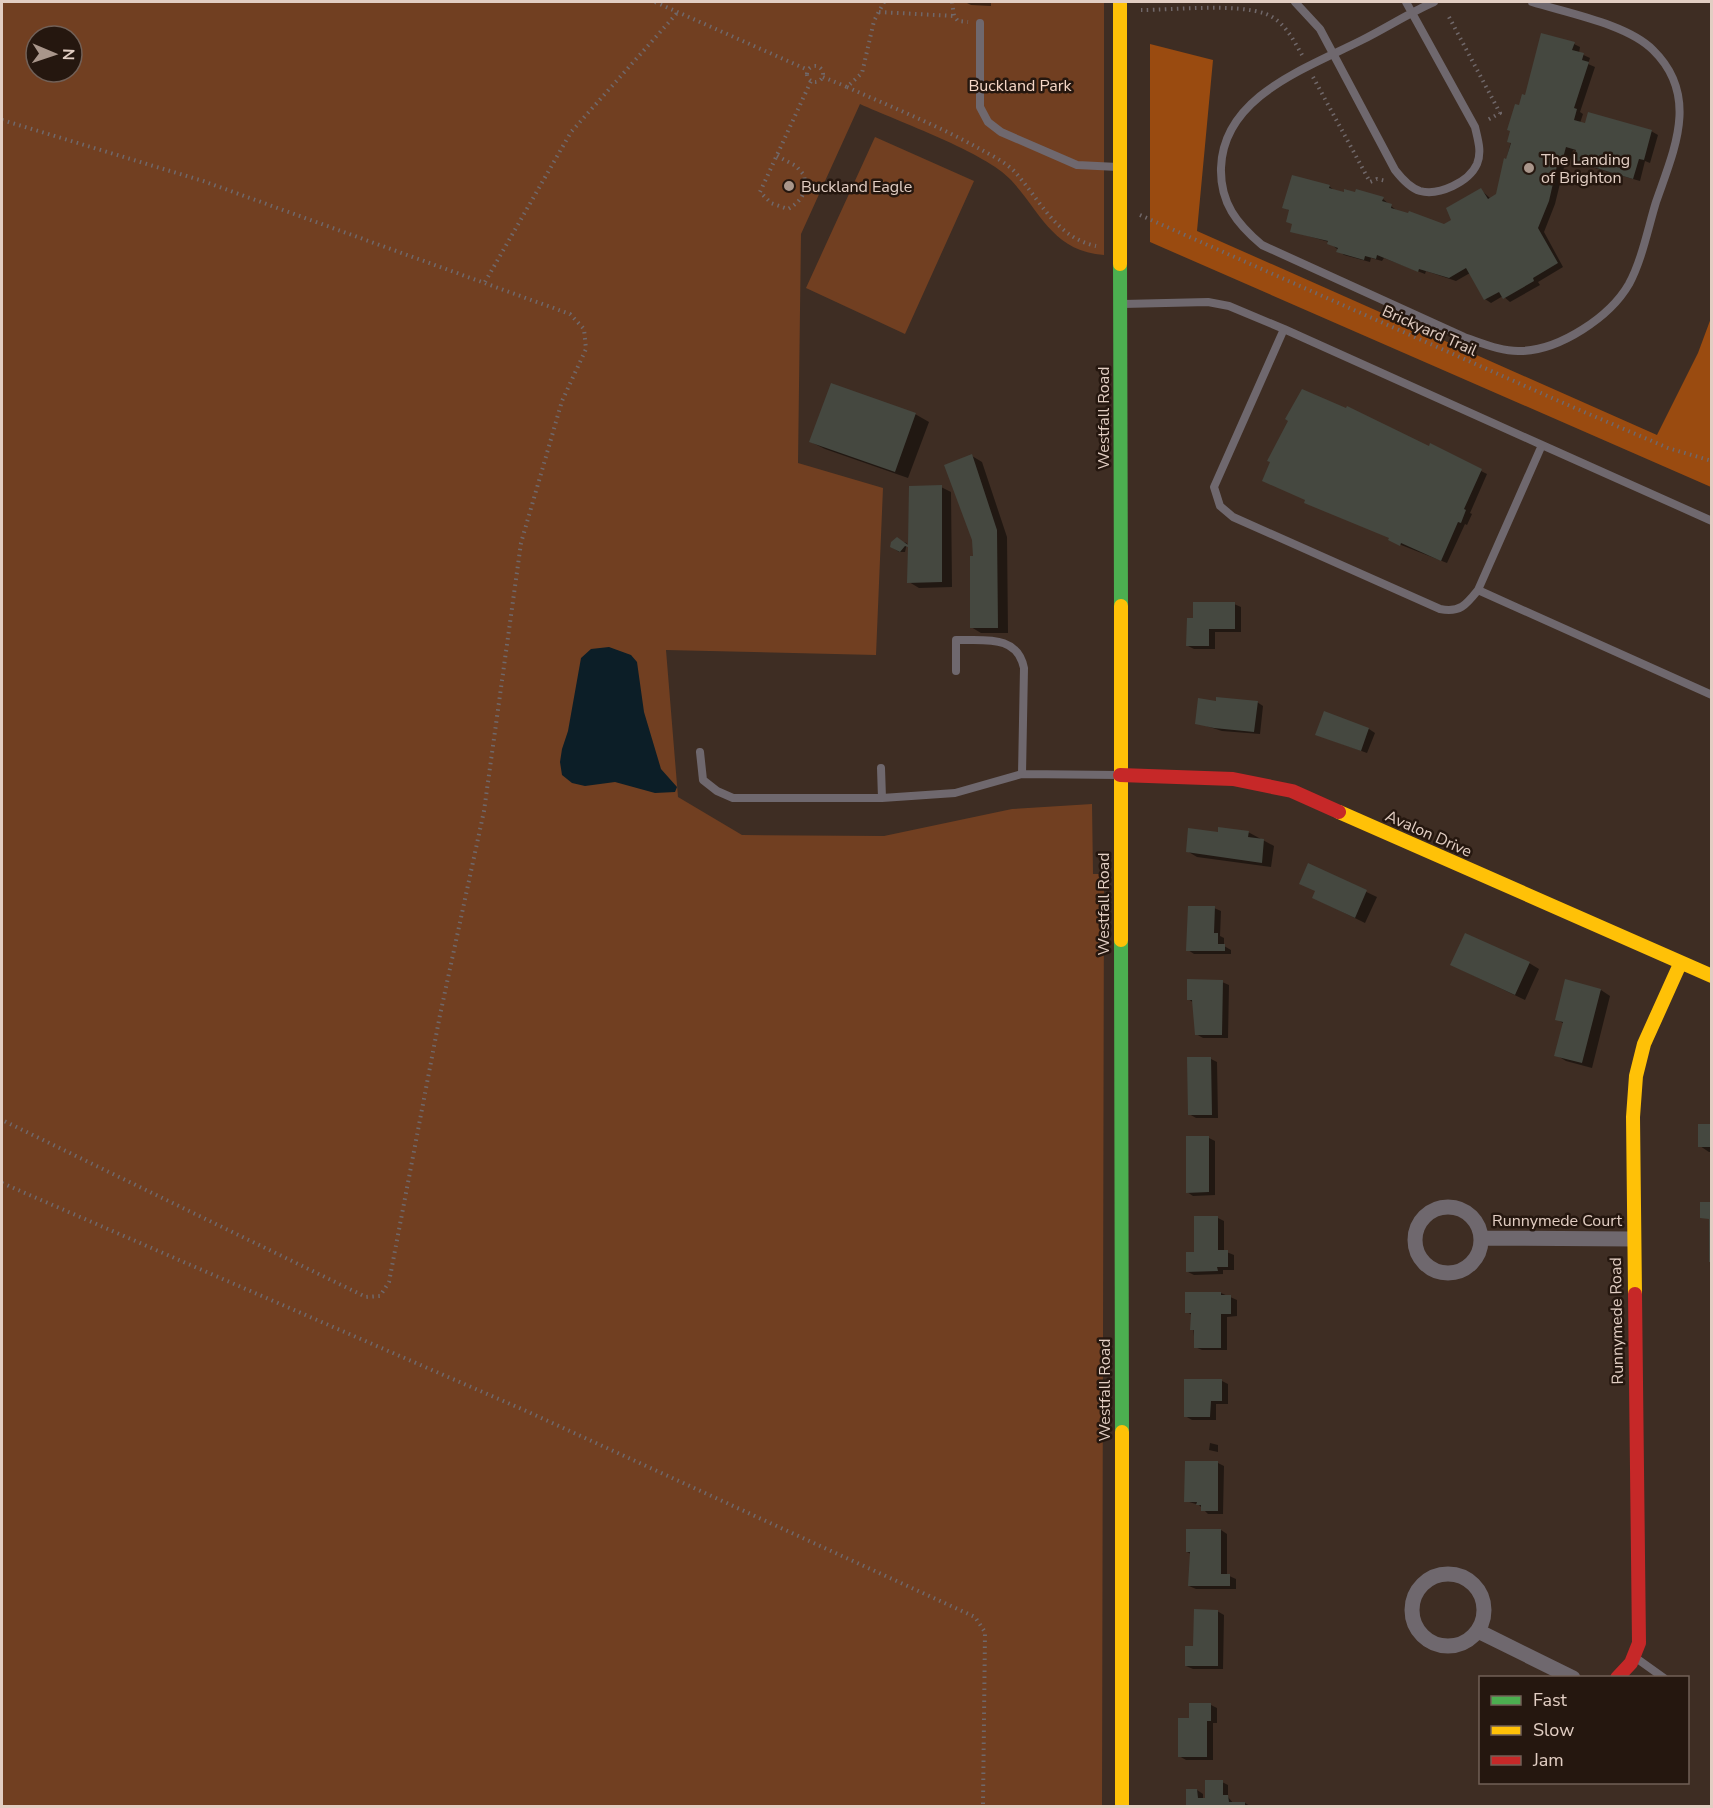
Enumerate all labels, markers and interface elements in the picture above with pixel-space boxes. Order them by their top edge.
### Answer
north arrow [24,24,84,84]
text: N [57,48,79,61]
park label: Buckland Park [969,75,1072,97]
place label: The Landing of Brighton [1541,149,1630,189]
marker: The Landing of Brighton [1522,161,1536,175]
place label: Buckland Eagle [801,176,912,198]
marker: Buckland Eagle [782,179,796,193]
street label: Brickyard Trail [1379,300,1481,362]
street label: Westfall Road [1093,367,1115,469]
street label: Avalon Drive [1382,805,1475,863]
street label: Westfall Road [1093,853,1115,955]
street label: Runnymede Court [1492,1210,1622,1232]
street label: Runnymede Road [1605,1257,1629,1385]
street label: Westfall Road [1094,1339,1116,1441]
legend [1479,1676,1689,1784]
text: Fast [1533,1688,1568,1712]
text: Slow [1533,1718,1574,1742]
text: Jam [1532,1748,1564,1772]

